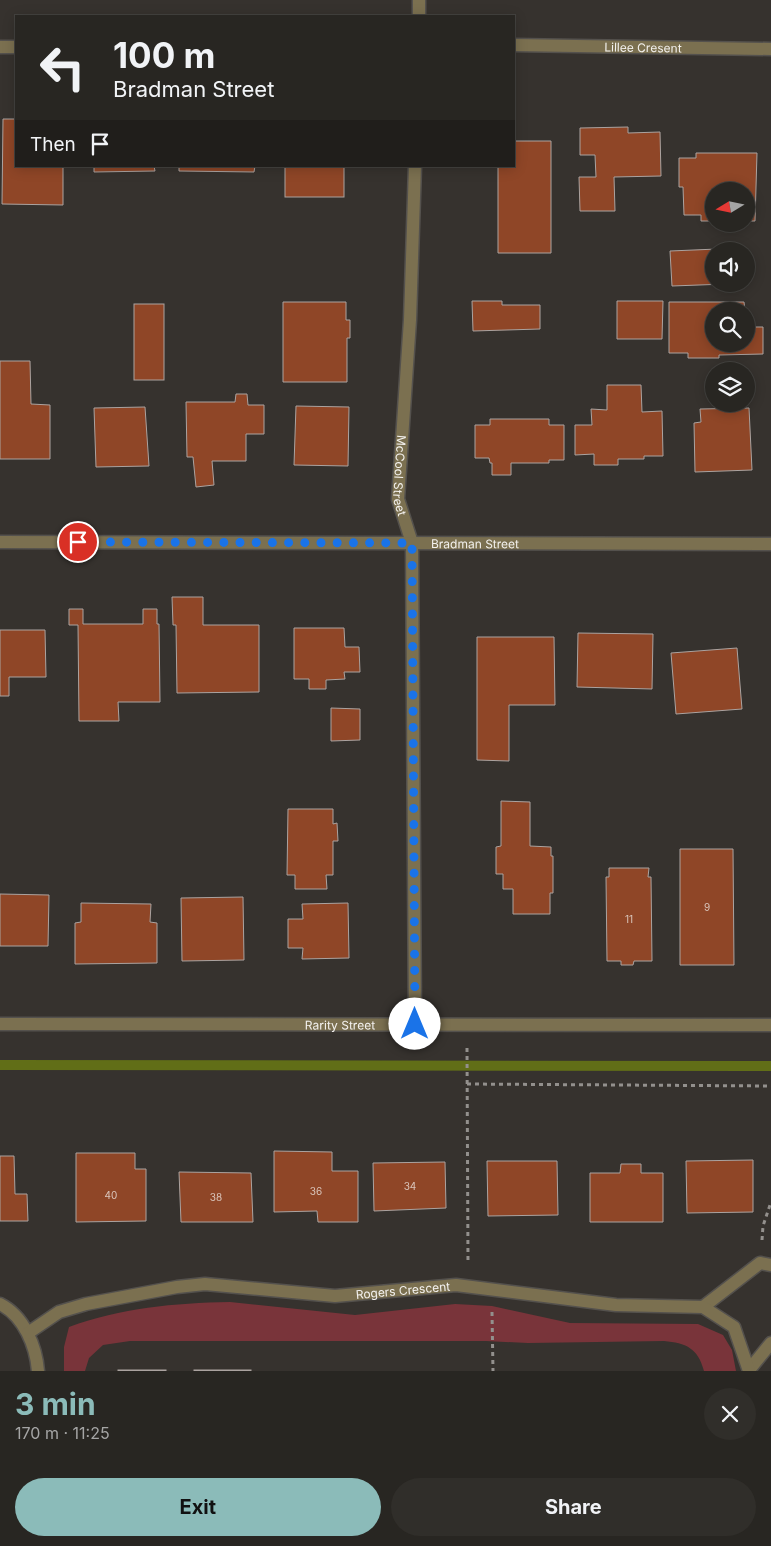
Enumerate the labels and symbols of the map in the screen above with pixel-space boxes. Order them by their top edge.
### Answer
street label: Lillee Cresent [604,39,682,55]
north arrow [705,182,755,232]
street label: McCool Street [391,435,410,518]
pin [57,521,99,563]
street label: Bradman Street [431,536,519,551]
house number: 9 [704,901,710,913]
house number: 11 [625,913,633,925]
position arrow [388,997,440,1049]
street label: Rarity Street [305,1017,375,1032]
house number: 34 [404,1180,416,1192]
house number: 36 [310,1185,322,1197]
house number: 40 [105,1189,117,1201]
house number: 38 [210,1191,222,1203]
street label: Rogers Crescent [355,1278,451,1302]

